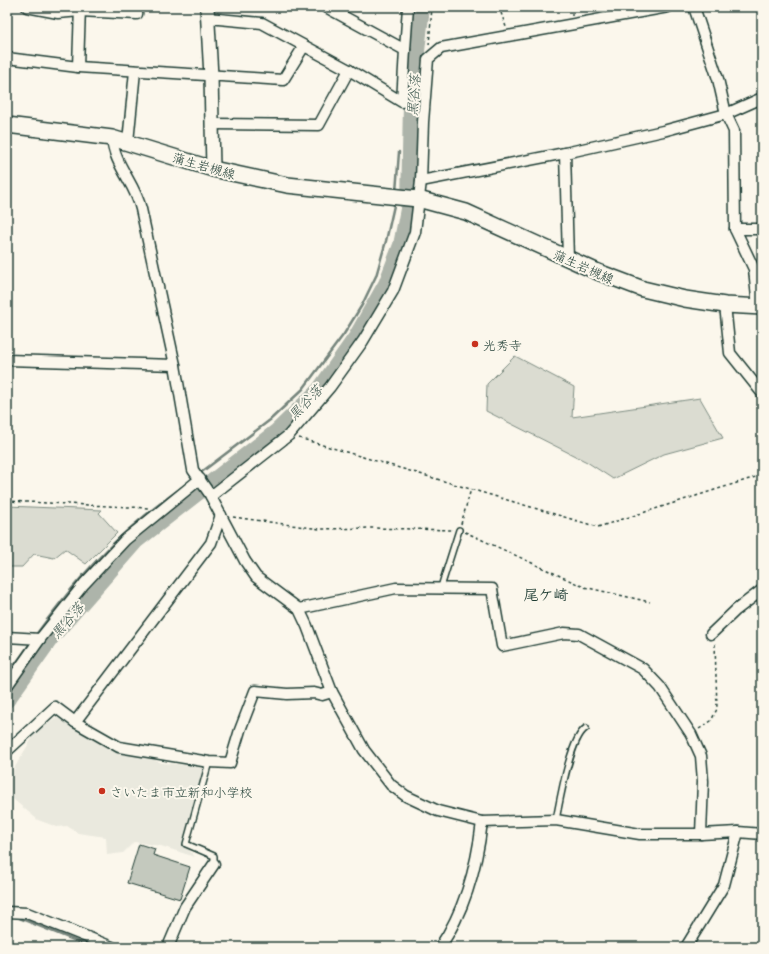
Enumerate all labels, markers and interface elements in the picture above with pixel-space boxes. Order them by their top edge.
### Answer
water label: 黒谷落 [401,72,425,117]
street label: 蒲生岩槻線 [170,147,239,183]
street label: 蒲生岩槻線 [550,244,618,288]
place label: 光秀寺 [483,335,522,354]
marker: 光秀寺 [470,339,480,349]
water label: 黒谷落 [283,379,328,424]
district label: 尾ケ崎 [523,582,569,605]
water label: 黒谷落 [45,597,89,643]
place label: さいたま市立新和小学校 [110,782,252,801]
marker: さいたま市立新和小学校 [97,786,107,796]

